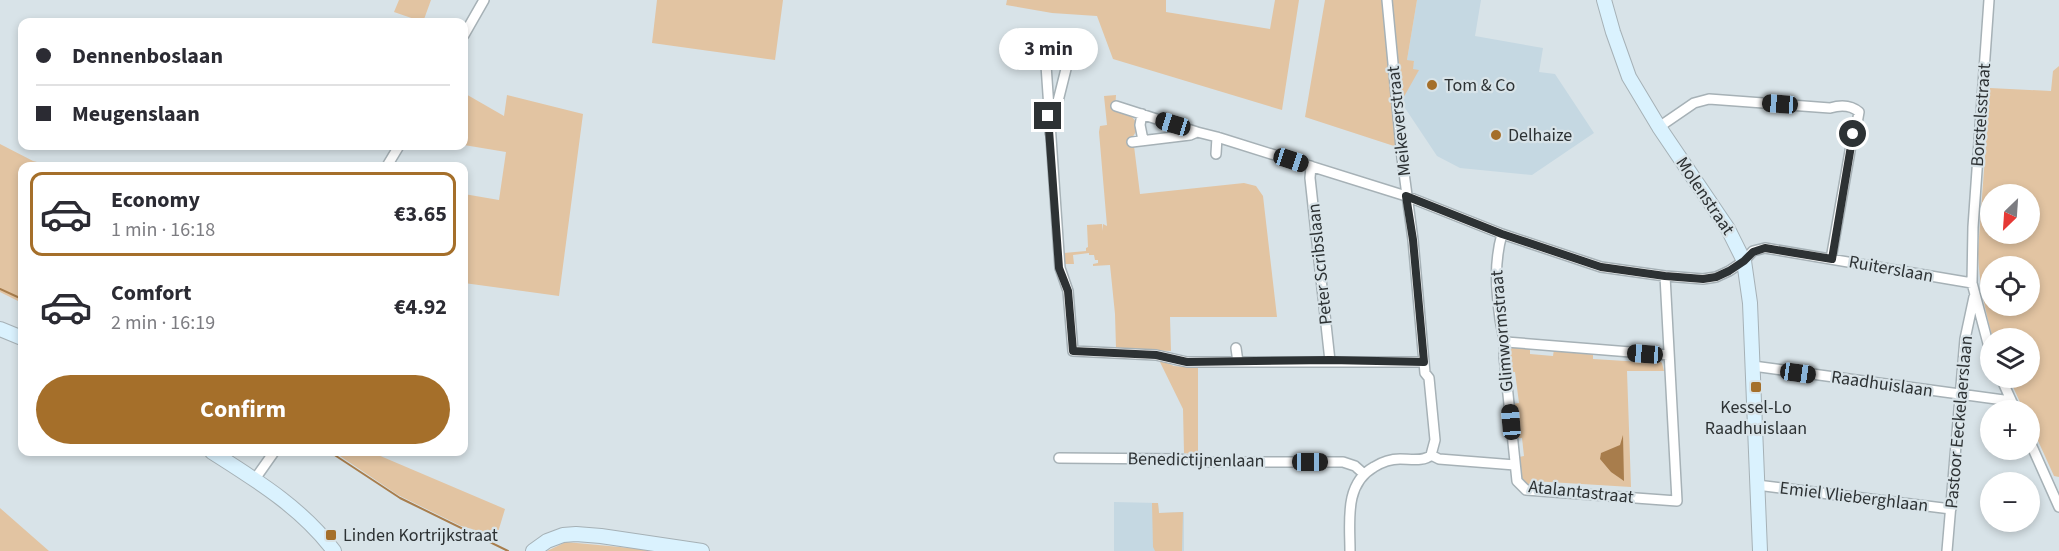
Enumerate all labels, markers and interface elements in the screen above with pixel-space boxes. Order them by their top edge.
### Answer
callout: 3 min [998,29,1098,71]
text: 3 min [1024,35,1073,63]
text: Dennenboslaan [72,40,223,72]
street label: Borstelsstraat [1965,62,1997,168]
street label: Meikeverstraat [1381,65,1417,177]
place label: Tom & Co [1444,73,1515,98]
marker: Tom & Co [1425,78,1439,92]
car [1761,94,1799,114]
text: Meugenslaan [72,98,200,130]
route end [1034,102,1061,129]
car [1153,110,1193,138]
route start [1839,120,1866,147]
place label: Delhaize [1508,123,1572,148]
marker: Delhaize [1489,128,1503,142]
car [1271,146,1311,174]
street label: Molenstraat [1670,152,1740,240]
text: Economy [111,184,200,216]
north arrow [1980,184,2040,244]
map controls [1980,184,2040,532]
icon: car [39,187,93,241]
text: €3.65 [394,198,447,230]
street label: Peter Scribslaan [1301,202,1339,326]
text: 1 min · 16:18 [111,216,215,244]
street label: Ruiterslaan [1847,249,1935,289]
button: locate [1980,256,2040,316]
street label: Glimwormstraat [1484,269,1520,393]
text: Comfort [111,277,192,309]
icon: car [39,280,93,334]
text: €4.92 [394,291,447,323]
text: 2 min · 16:19 [111,309,215,337]
button: layers [1980,328,2040,388]
street label: Pastoor Eeckelaerslaan [1939,334,1979,510]
car [1626,344,1664,364]
car [1779,362,1817,384]
street label: Raadhuislaan [1830,364,1934,404]
button: Confirm [36,375,450,444]
marker: Kessel-Lo Raadhuislaan [1749,380,1763,394]
place label: Kessel-Lo Raadhuislaan [1705,395,1807,441]
button: + [1980,400,2040,460]
car [1500,403,1522,441]
street label: Benedictijnenlaan [1127,446,1265,474]
car [1292,453,1328,471]
button: − [1980,472,2040,532]
street label: Atalantastraat [1527,474,1635,510]
street label: Emiel Vlieberghlaan [1778,475,1930,519]
place label: Linden Kortrijkstraat [343,523,498,548]
marker: Linden Kortrijkstraat [324,528,338,542]

